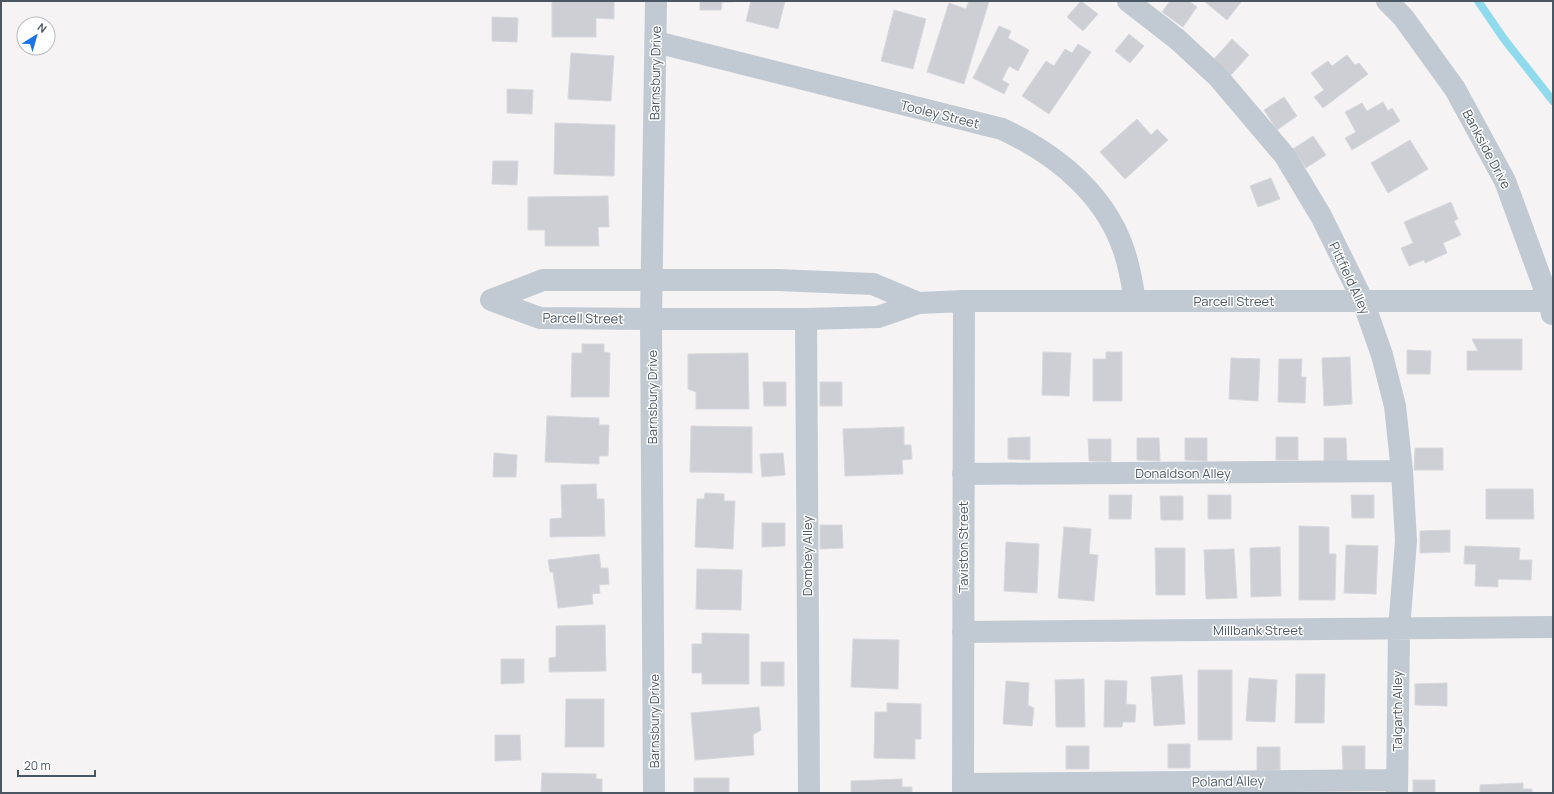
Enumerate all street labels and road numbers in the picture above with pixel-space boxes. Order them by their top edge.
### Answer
street label: Barnsbury Drive [645,25,665,120]
street label: Tooley Street [899,96,981,132]
street label: Bankside Drive [1459,106,1516,192]
street label: Pittfield Alley [1325,239,1375,317]
street label: Parcell Street [1194,292,1274,310]
street label: Parcell Street [542,308,624,328]
street label: Barnsbury Drive [643,349,661,444]
street label: Donaldson Alley [1135,464,1231,482]
street label: Taviston Street [954,501,972,593]
street label: Dombey Alley [798,516,816,596]
street label: Millbank Street [1213,621,1303,639]
street label: Talgarth Alley [1388,670,1406,751]
street label: Barnsbury Drive [645,673,663,768]
street label: Poland Alley [1192,771,1264,791]

